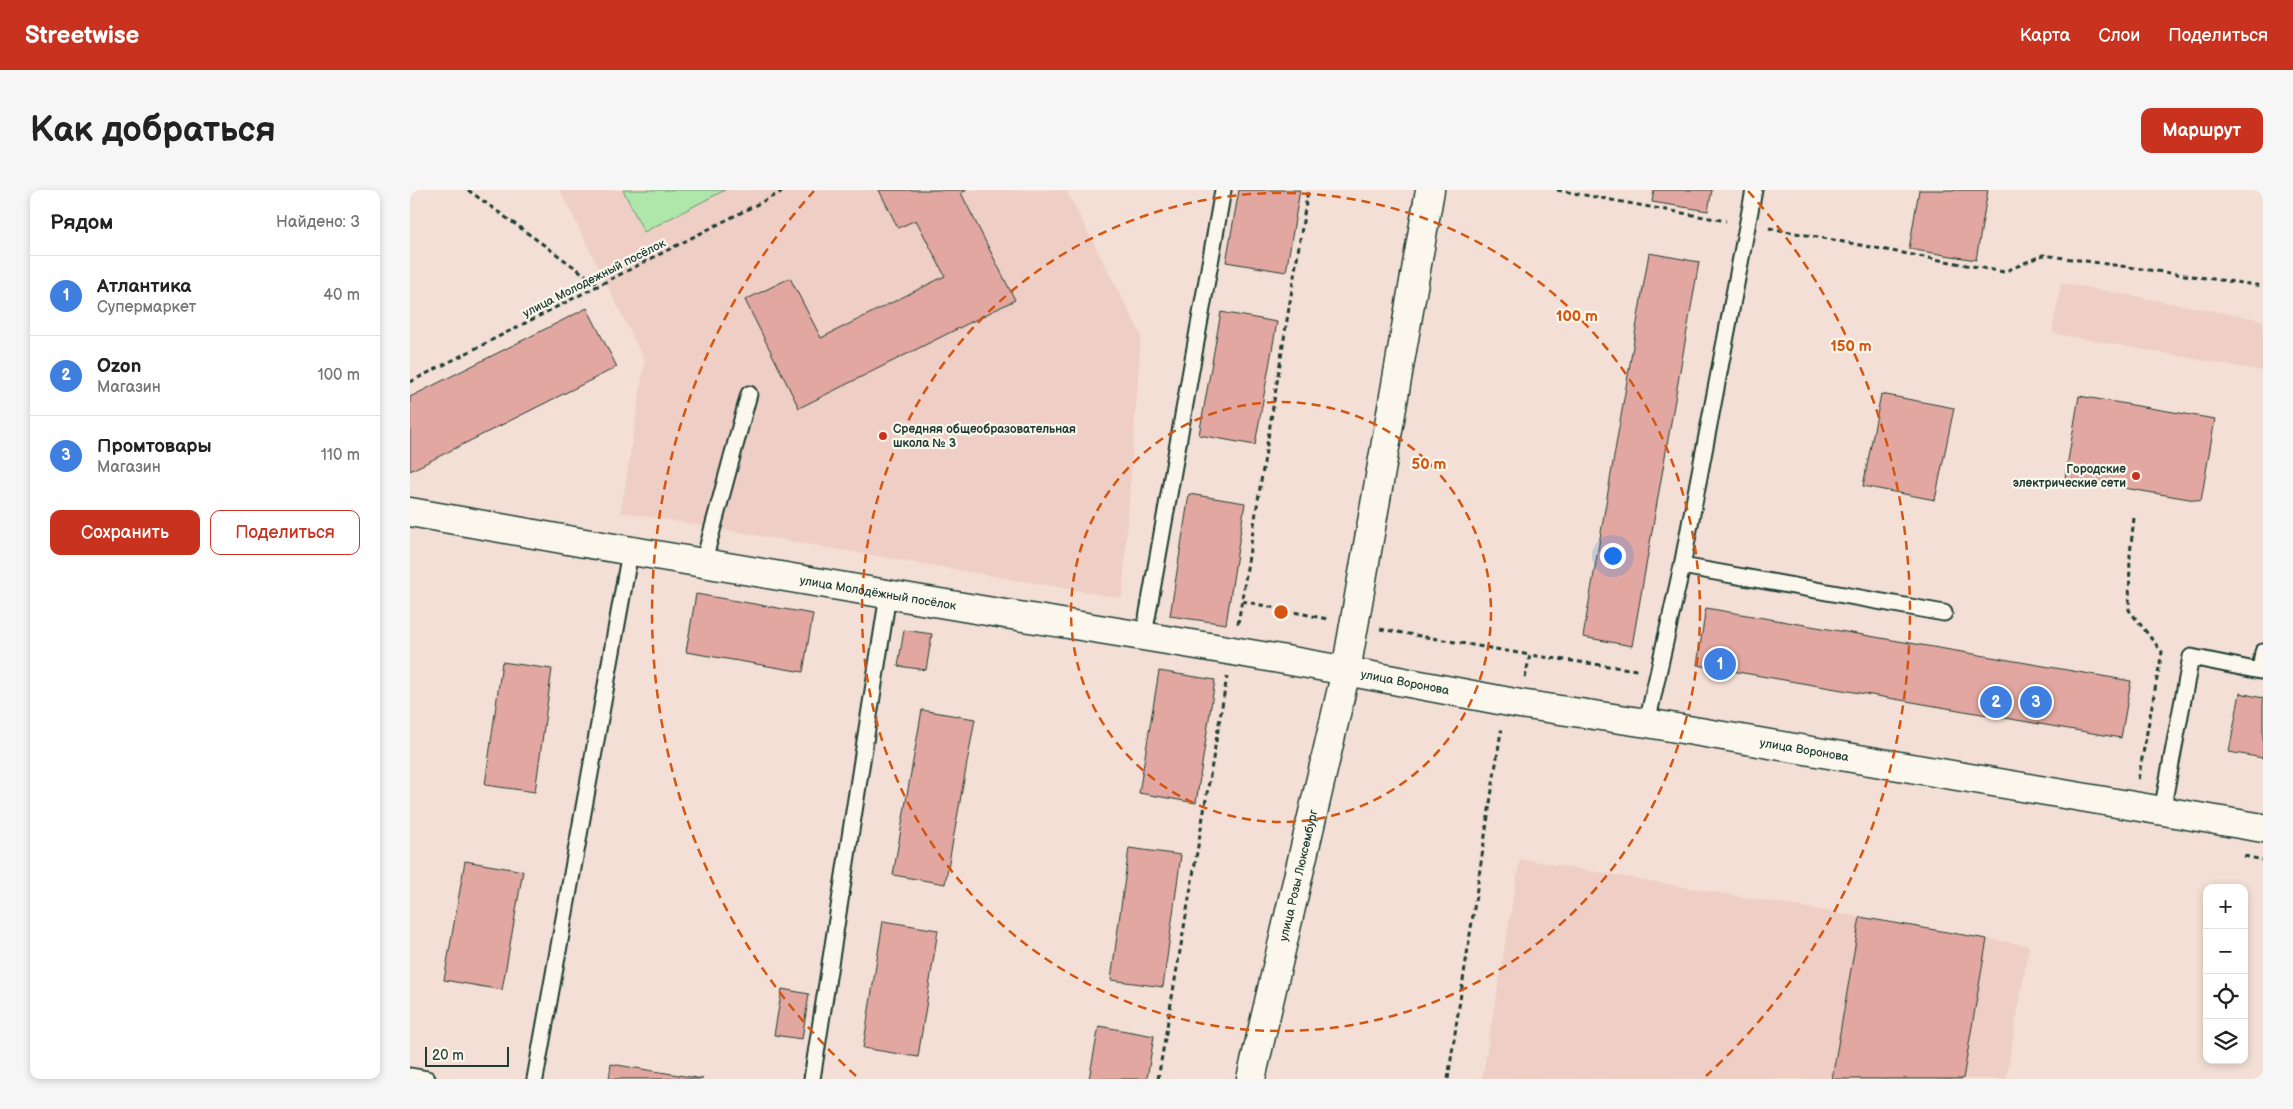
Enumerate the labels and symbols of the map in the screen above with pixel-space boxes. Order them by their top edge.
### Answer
street label: улица Молодежный посёлок [520,236,669,321]
text: 100 m [1556,307,1598,326]
text: 150 m [1830,337,1872,356]
place label: Средняя общеобразовательная школа № 3 [893,422,1076,451]
marker: Средняя общеобразовательная школа № 3 [877,430,889,442]
text: 50 m [1412,455,1447,474]
place label: Городские электрические сети [2013,462,2126,491]
marker: Городские электрические сети [2130,470,2142,482]
your location [1600,543,1626,569]
street label: улица Молодёжный посёлок [798,573,958,614]
centre of rings [1272,603,1290,621]
pin: 1 [1704,645,1736,683]
street label: улица Воронова [1359,667,1450,698]
pin: 2 [1980,683,2012,721]
pin: 3 [2020,683,2052,721]
street label: улица Воронова [1759,735,1850,765]
street label: улица Розы Люксембург [1276,808,1322,943]
scale bar [425,1044,509,1067]

